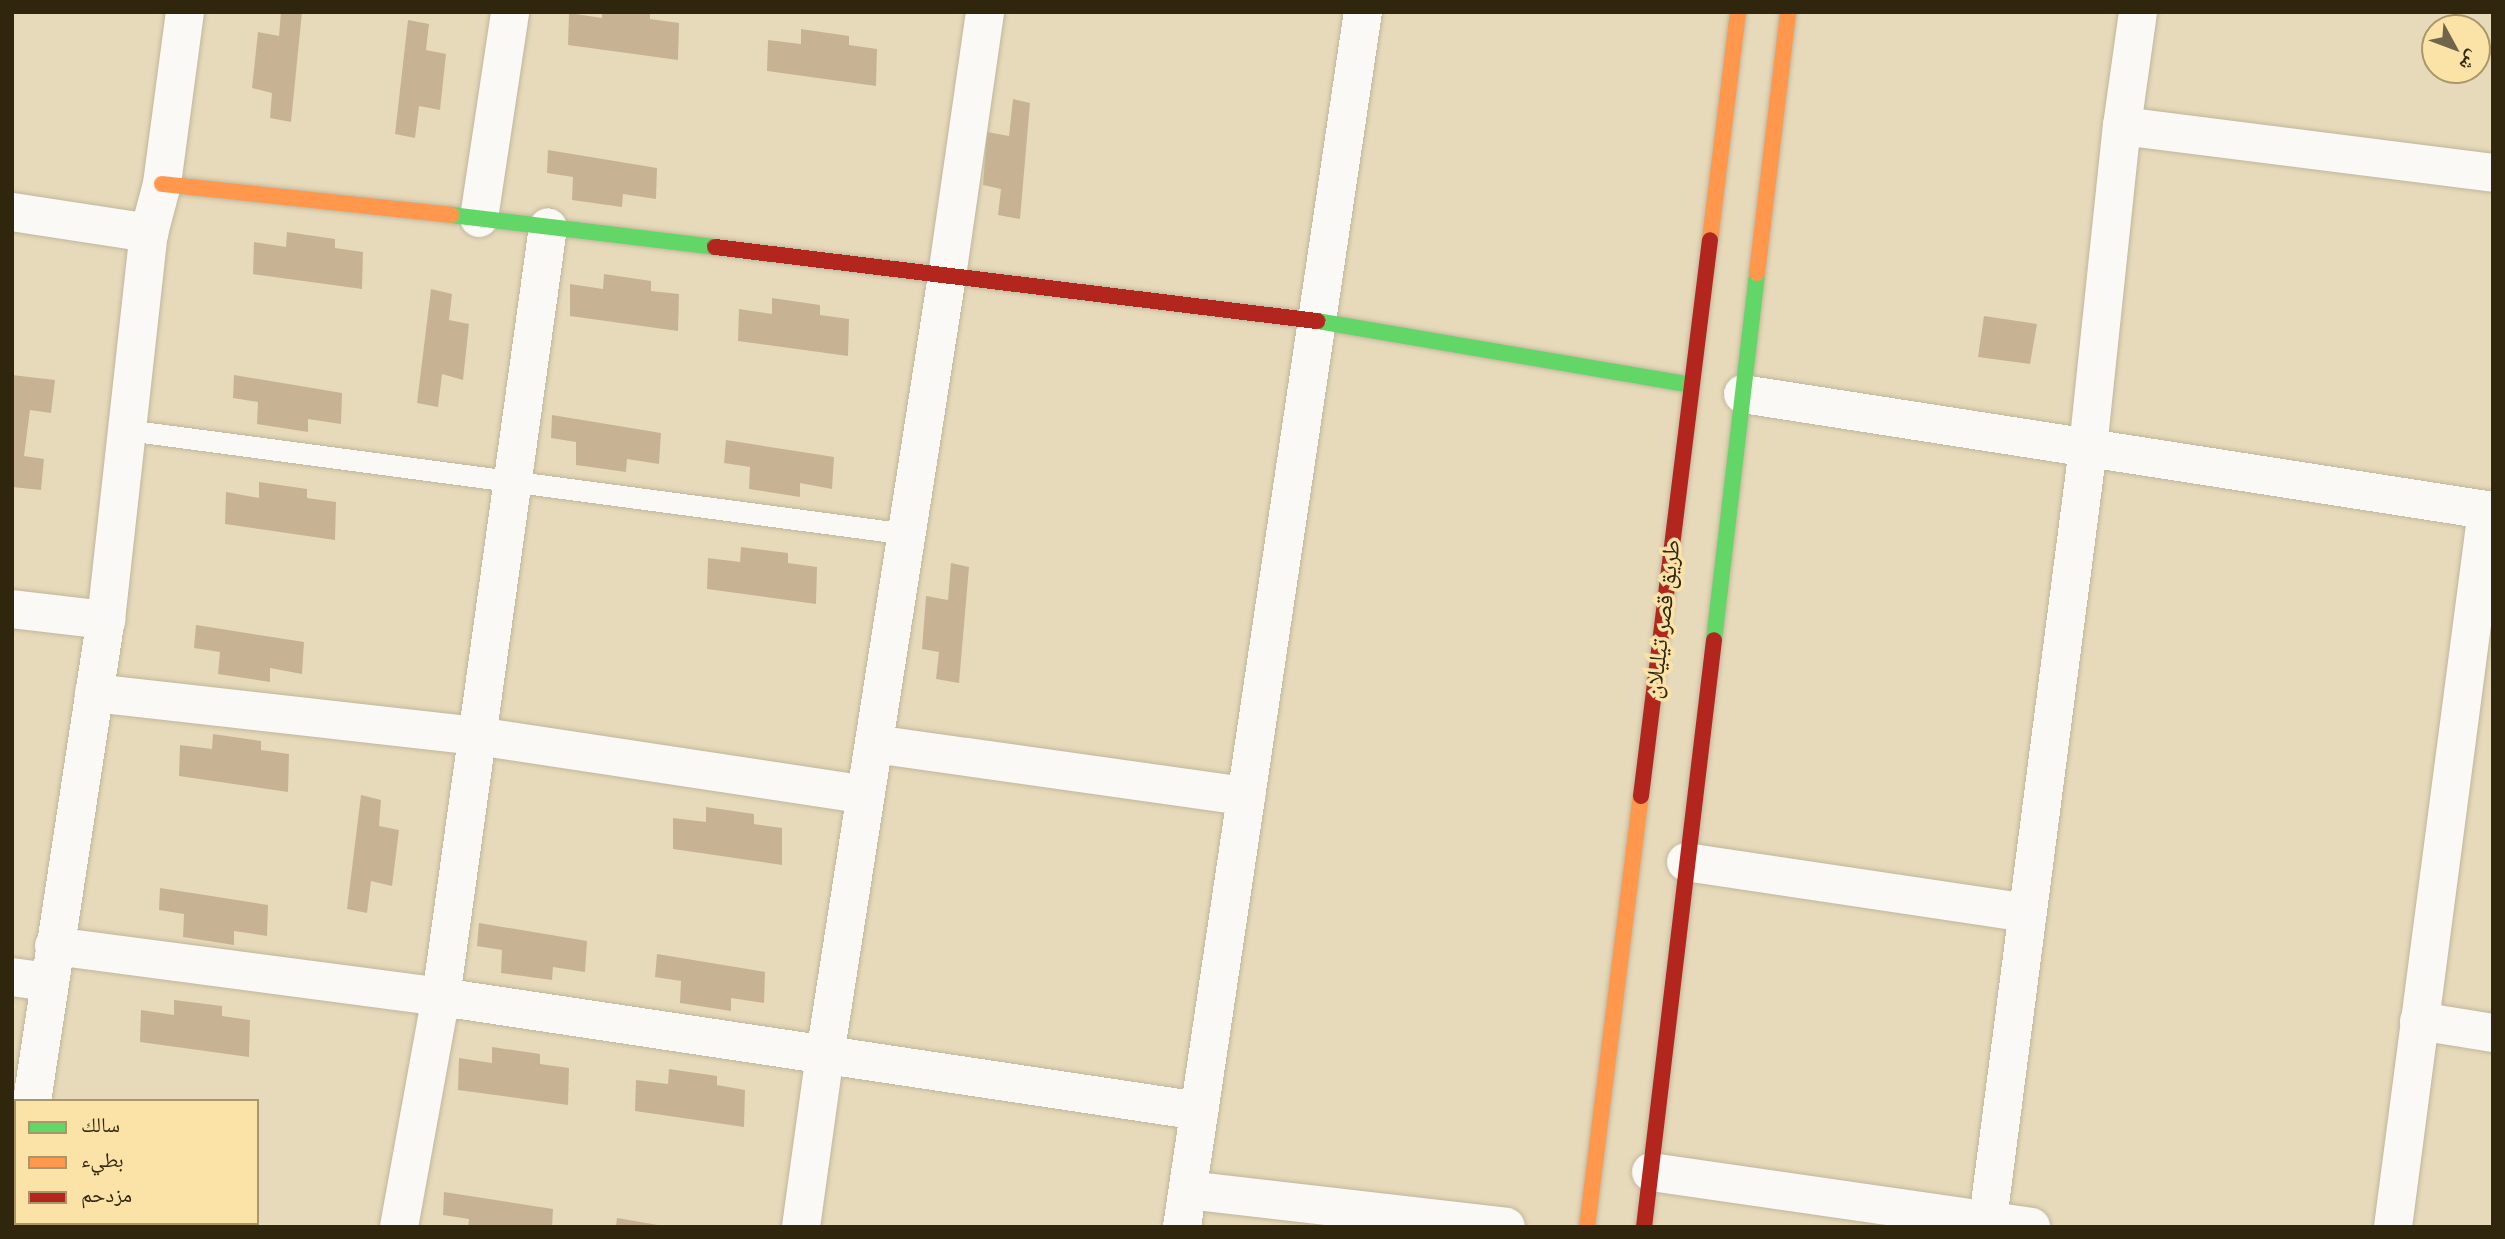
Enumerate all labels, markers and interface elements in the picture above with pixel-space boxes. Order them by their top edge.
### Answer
north arrow [2421,14,2491,84]
text: ش [2455,47,2485,76]
street label: طريق قصر تيليلان [1638,538,1686,700]
legend [14,1099,259,1225]
text: سالك [81,1112,120,1137]
text: بطيء [81,1147,124,1172]
text: مزدحم [81,1182,132,1207]

